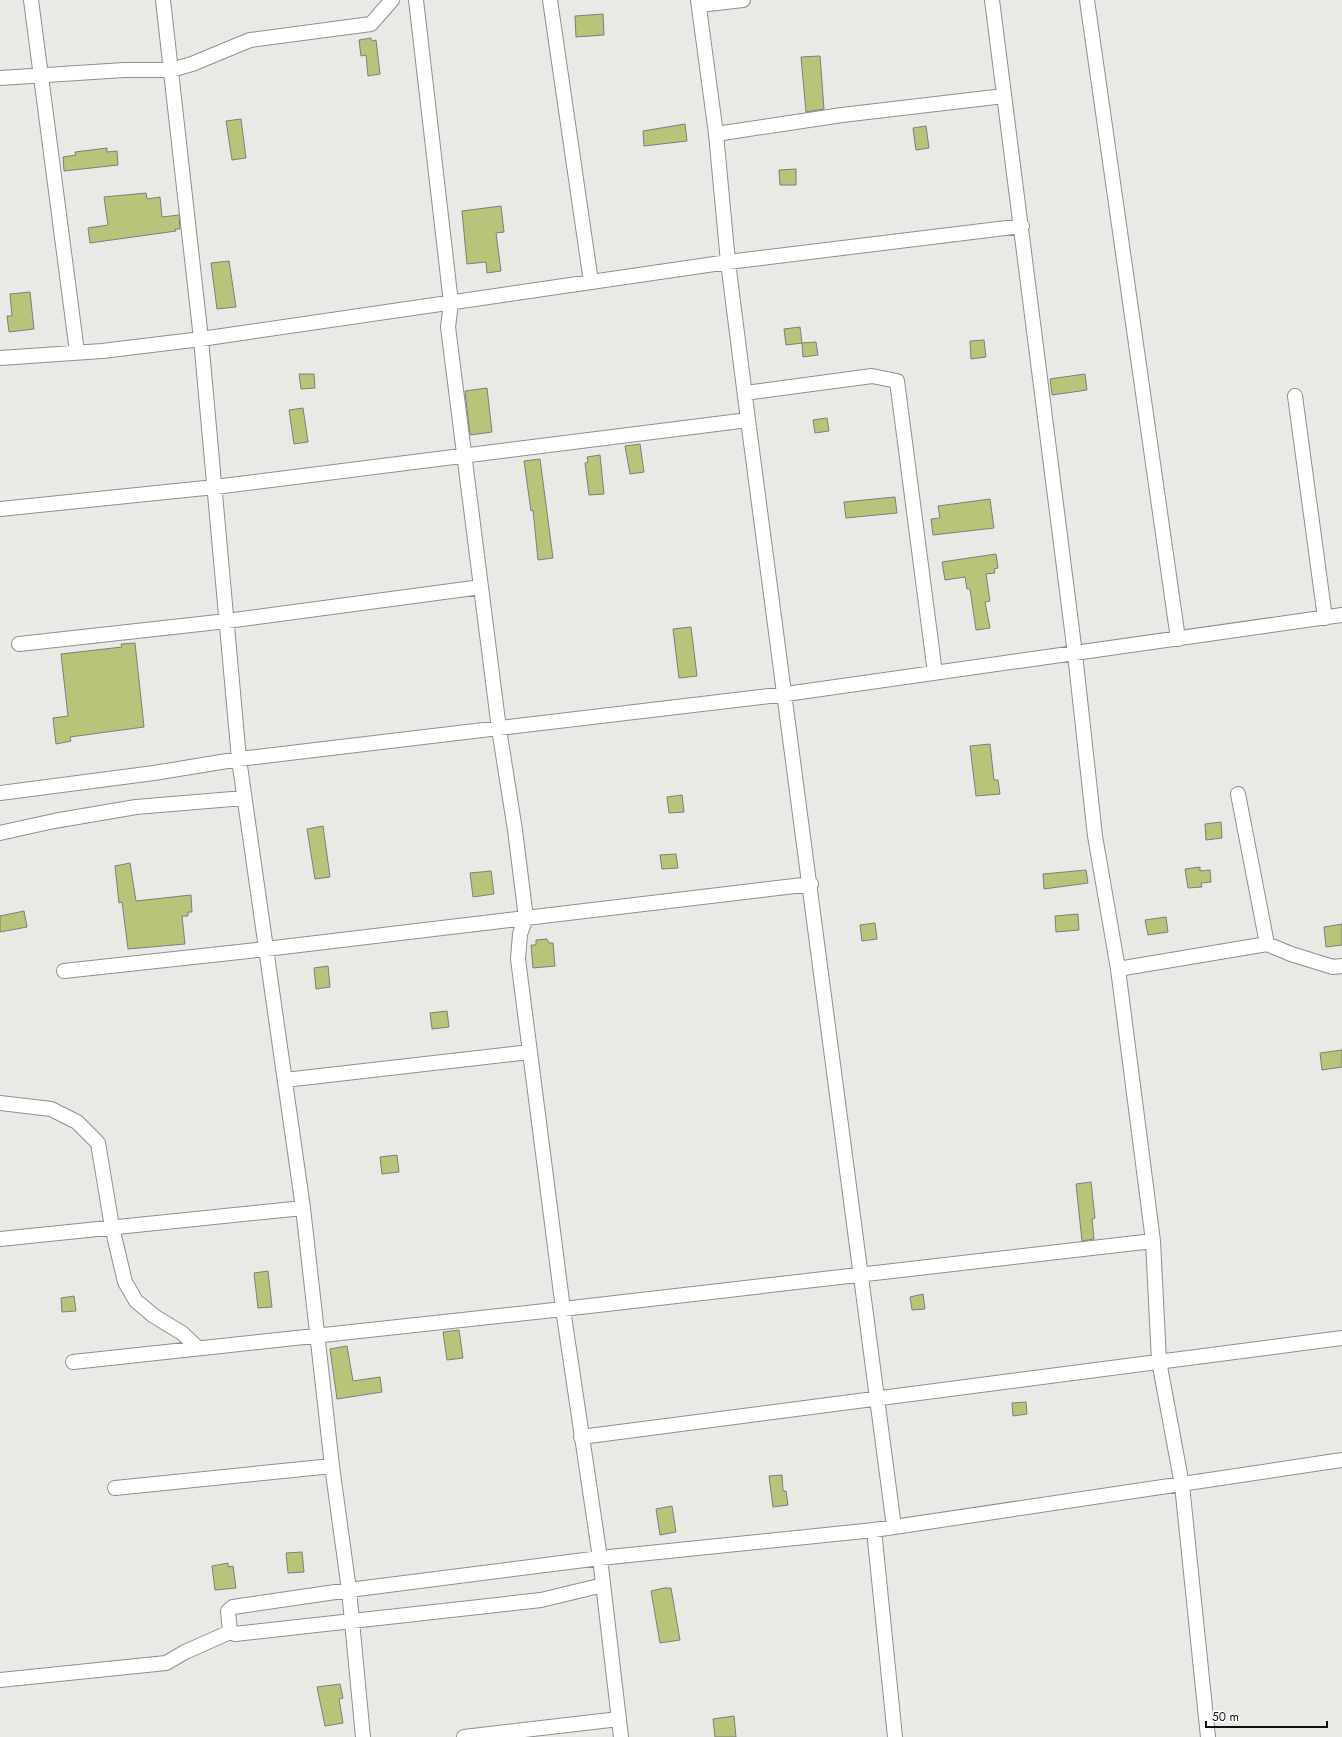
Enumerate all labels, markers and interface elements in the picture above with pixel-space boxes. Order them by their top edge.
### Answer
scale bar [1206,1703,1327,1729]
text: 50 m [1212,1708,1239,1726]

